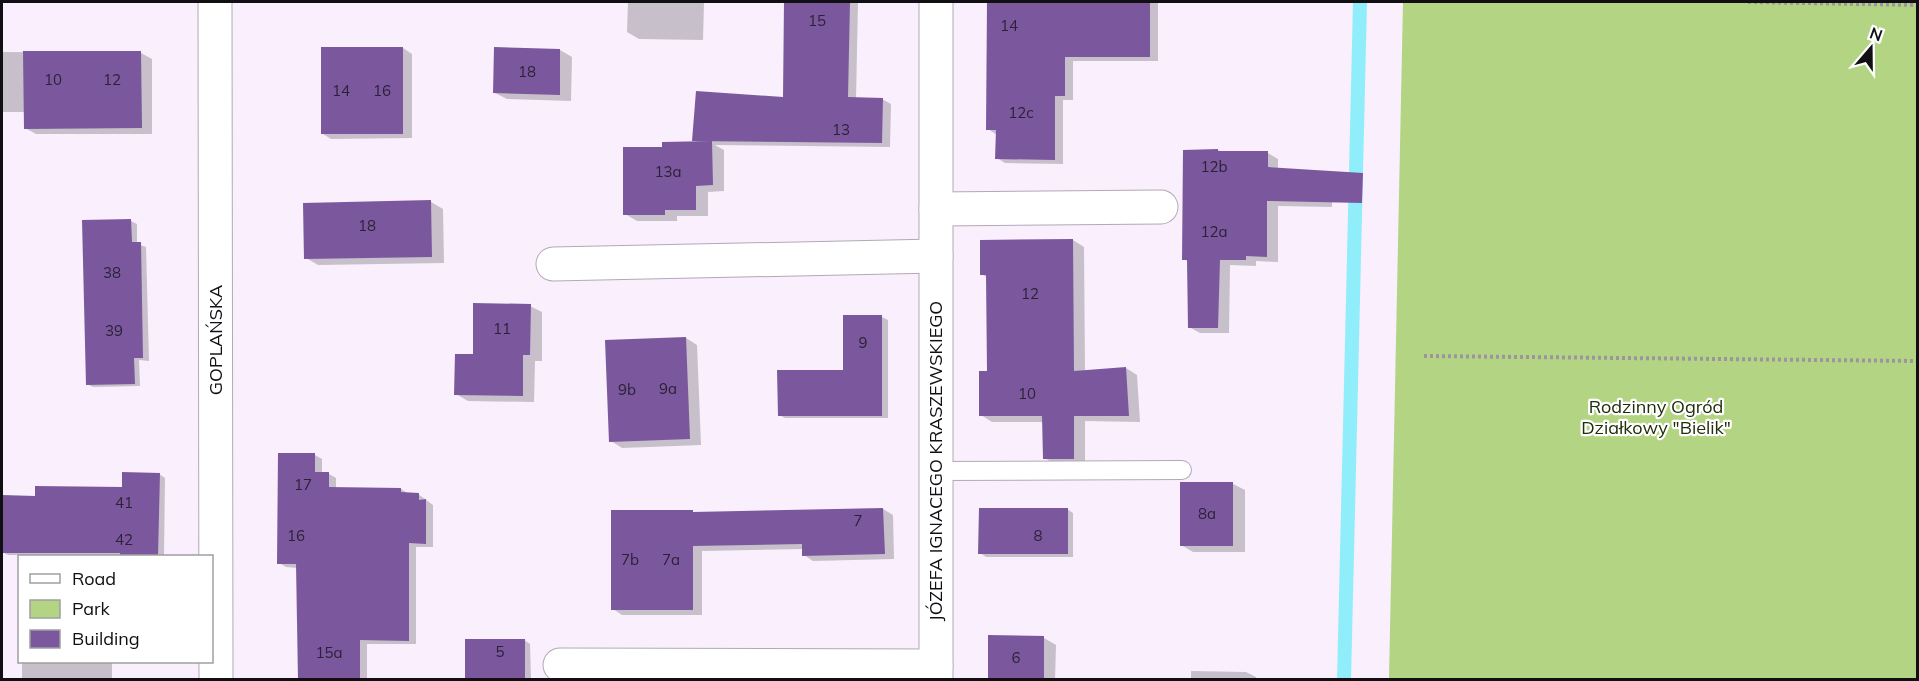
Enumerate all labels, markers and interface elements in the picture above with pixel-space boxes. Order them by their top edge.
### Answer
house number: 15 [808,11,826,30]
house number: 14 [1000,16,1018,35]
north arrow [1841,18,1901,78]
text: N [1867,22,1885,45]
house number: 18 [518,62,536,81]
house number: 10 [44,70,62,89]
house number: 12 [103,70,121,89]
house number: 14 [332,81,350,100]
house number: 16 [373,81,391,100]
house number: 12c [1008,103,1034,122]
house number: 13 [832,120,850,139]
house number: 12b [1200,157,1228,176]
house number: 13a [654,162,682,181]
house number: 18 [358,216,376,235]
house number: 12a [1200,222,1228,241]
house number: 38 [103,263,121,282]
house number: 12 [1021,284,1039,303]
street label: GOPLAŃSKA [204,285,227,395]
street label: JÓZEFA IGNACEGO KRASZEWSKIEGO [924,301,947,621]
house number: 11 [493,319,511,338]
house number: 39 [105,321,123,340]
house number: 9 [858,333,868,352]
house number: 9a [659,379,677,398]
house number: 9b [618,380,636,399]
house number: 10 [1018,384,1036,403]
park label: Rodzinny Ogród Działkowy "Bielik" [1581,395,1731,439]
house number: 17 [294,475,312,494]
house number: 41 [115,493,133,512]
house number: 8a [1198,504,1216,523]
house number: 7 [853,511,863,530]
house number: 16 [287,526,305,545]
house number: 8 [1033,526,1043,545]
house number: 42 [115,530,133,549]
house number: 7b [621,550,639,569]
house number: 7a [662,550,680,569]
legend [18,555,213,663]
text: Road [72,567,116,590]
text: Park [72,597,111,620]
text: Building [72,627,140,650]
house number: 5 [495,642,505,661]
house number: 15a [315,643,343,662]
house number: 6 [1011,648,1021,667]

